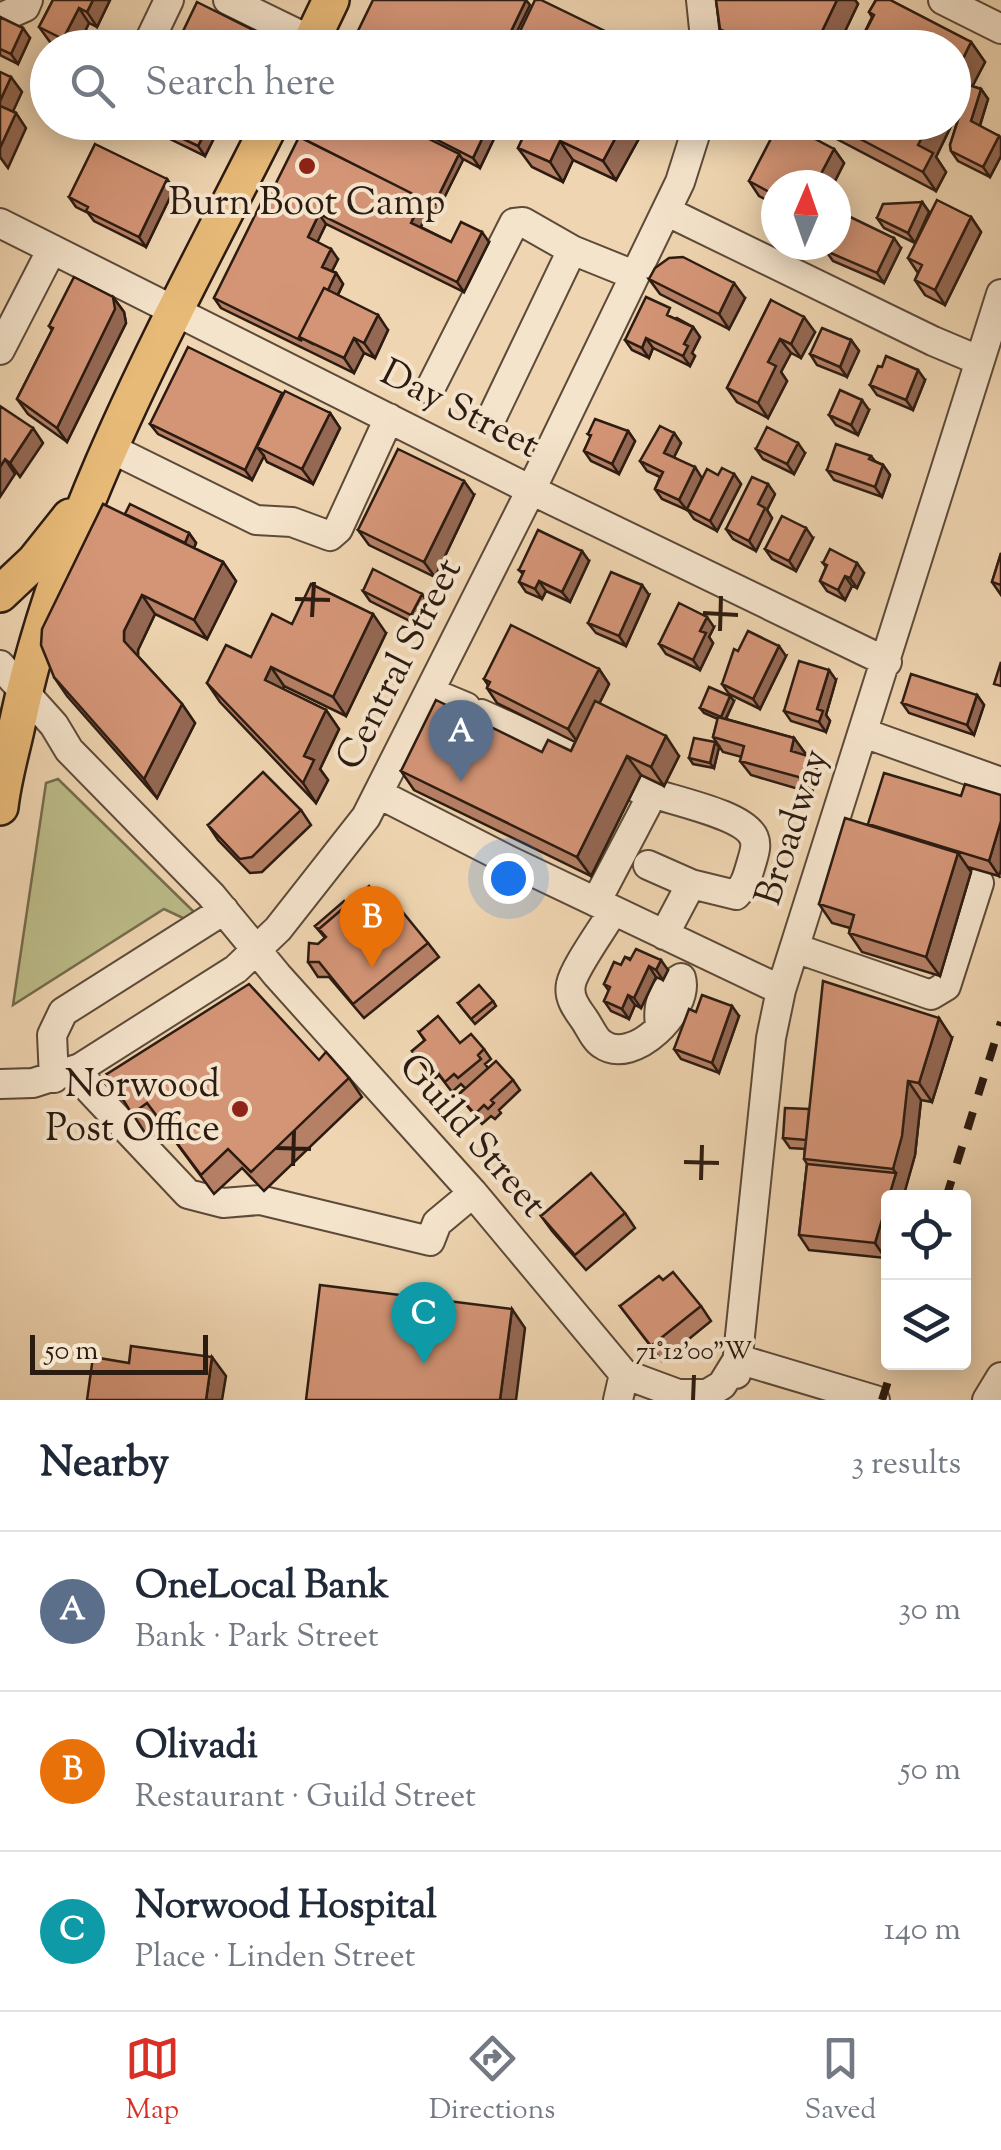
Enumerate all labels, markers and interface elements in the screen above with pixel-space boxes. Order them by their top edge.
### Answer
search box [30,30,971,140]
icon: search [65,58,120,113]
text: Search here [145,58,336,112]
marker: Burn Boot Camp [296,155,318,177]
north arrow [761,170,851,260]
place label: Burn Boot Camp [169,178,445,232]
street label: Day Street [370,348,548,474]
street label: Central Street [325,550,477,780]
pin: A [428,700,494,782]
street label: Broadway [743,743,845,913]
your location [483,853,534,904]
pin: B [340,886,404,968]
street label: Guild Street [384,1043,558,1231]
place label: Norwood Post Office [46,1060,220,1158]
marker: Norwood Post Office [229,1098,251,1120]
map controls [881,1190,971,1370]
button: locate [881,1190,971,1280]
button: layers [881,1280,971,1370]
pin: C [392,1282,456,1364]
scale bar [30,1330,208,1374]
text: 50 m [45,1332,99,1372]
text: 71°12'00"W [636,1335,753,1371]
text: Nearby [40,1435,169,1495]
text: 3 results [851,1442,961,1488]
text: OneLocal Bank [135,1561,389,1615]
text: A [60,1588,85,1634]
text: 30 m [898,1588,961,1634]
text: Bank · Park Street [135,1615,379,1661]
text: Olivadi [135,1721,258,1775]
text: B [62,1748,83,1794]
text: 50 m [900,1748,961,1794]
text: Restaurant · Guild Street [135,1775,476,1821]
text: Norwood Hospital [135,1881,437,1935]
text: C [60,1908,85,1954]
text: 140 m [884,1908,961,1954]
text: Place · Linden Street [135,1935,415,1981]
tab: Map [125,2031,180,2131]
tab: Directions [429,2031,555,2131]
tab: Saved [804,2031,876,2131]

